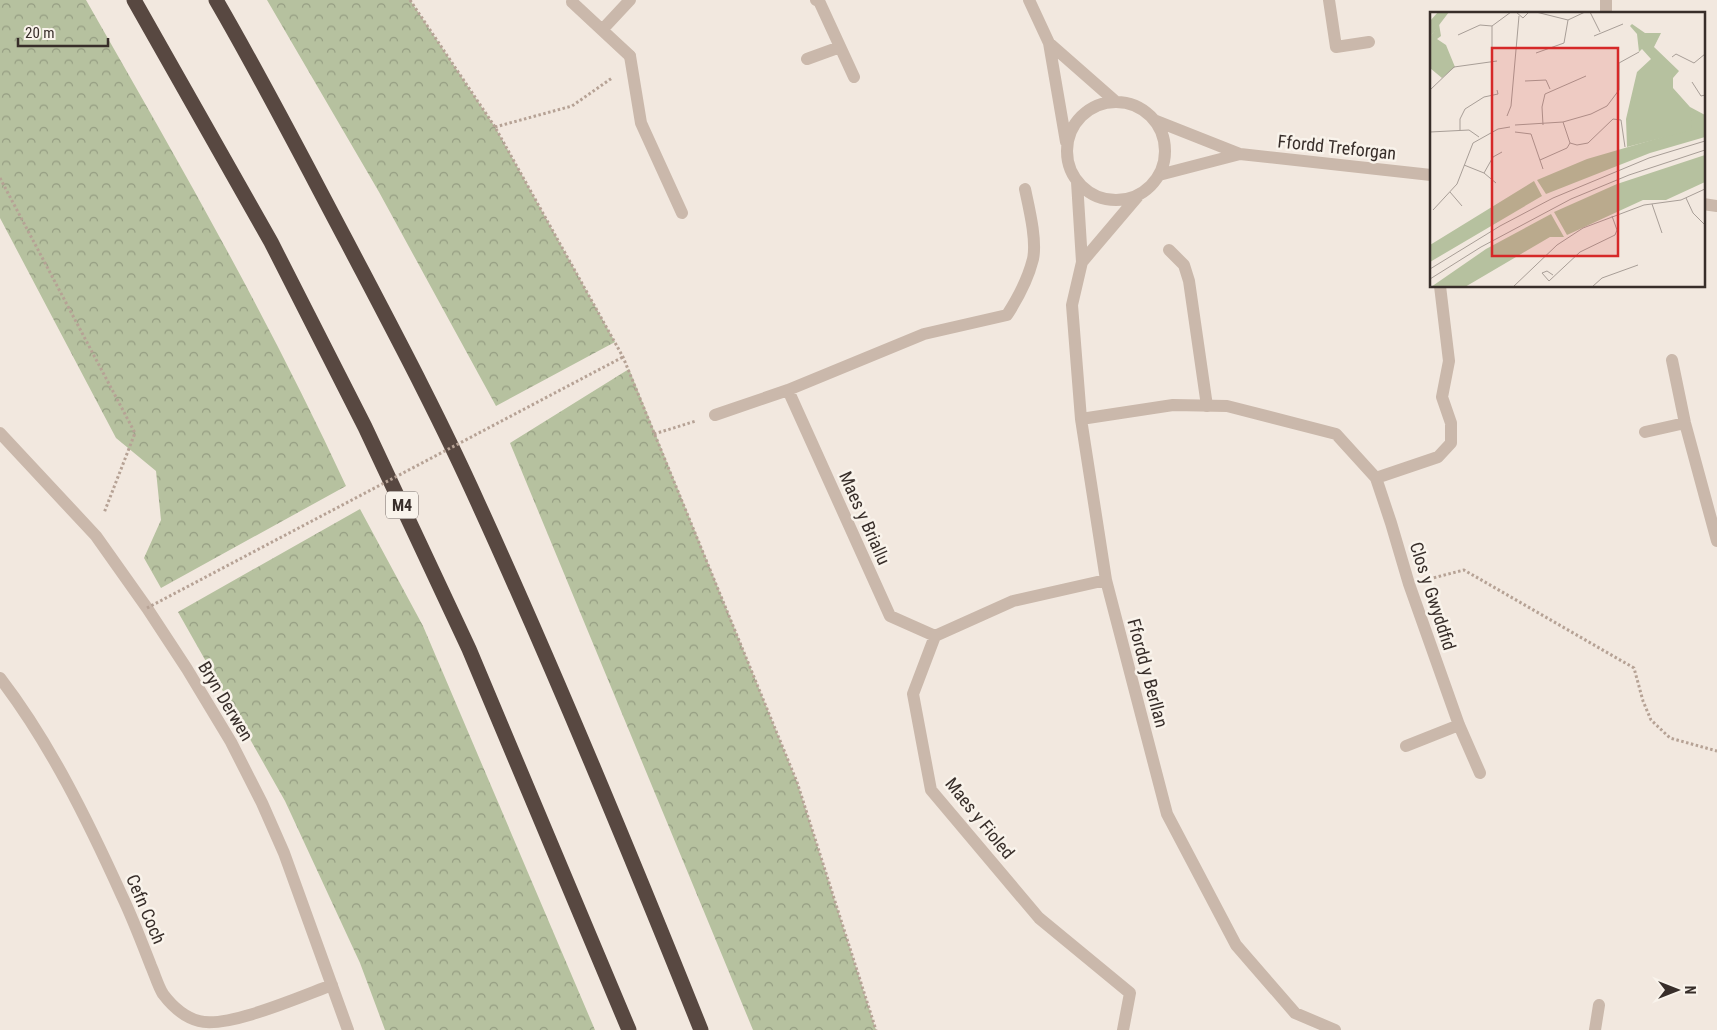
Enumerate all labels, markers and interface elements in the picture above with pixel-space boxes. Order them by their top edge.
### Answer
inset map [1430,12,1704,288]
scale bar [18,15,108,47]
text: 20 m [25,24,55,42]
street label: Ffordd Treforgan [1277,130,1397,164]
street label: Maes y Briallu [835,468,895,568]
road number: M4 [386,492,418,518]
street label: Clos y Gwyddfid [1406,539,1460,653]
street label: Ffordd y Berllan [1123,616,1173,730]
street label: Bryn Derwen [194,657,258,745]
street label: Maes y Fioled [941,773,1019,863]
street label: Cefn Coch [122,871,170,947]
north arrow [1652,965,1702,1015]
text: N [1682,986,1698,994]

